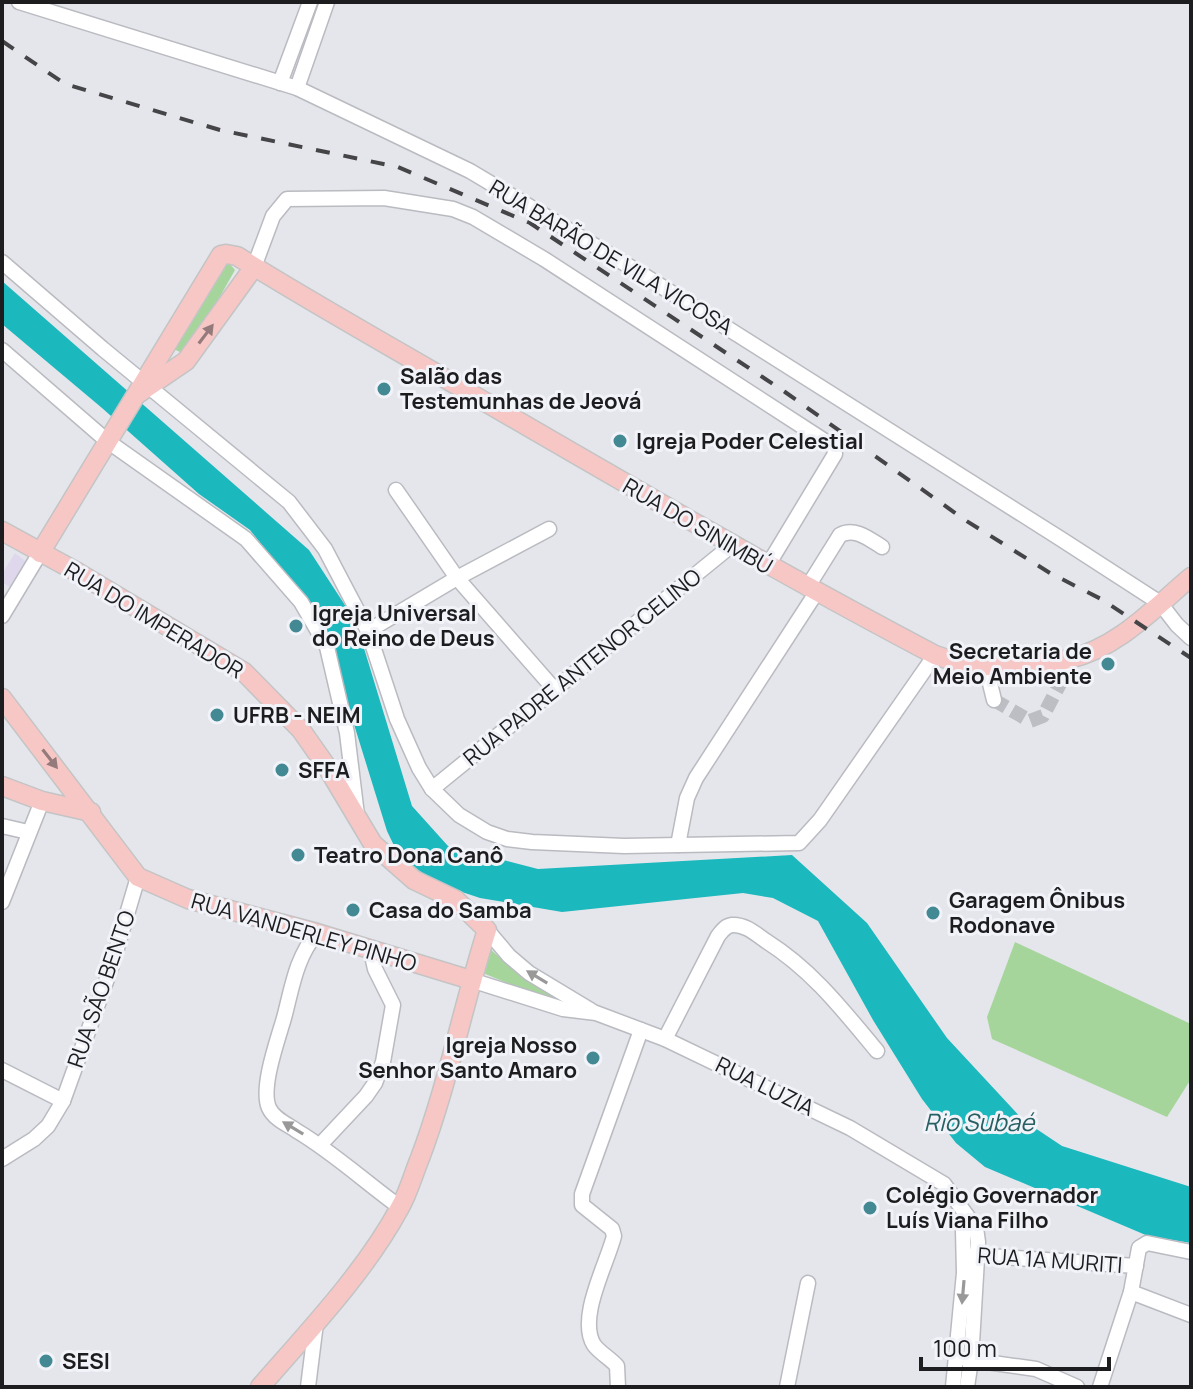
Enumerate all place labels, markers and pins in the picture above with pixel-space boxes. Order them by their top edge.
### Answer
place label: Salão das Testemunhas de Jeová [400,361,641,416]
marker: Salão das Testemunhas de Jeová [375,380,393,398]
place label: Igreja Poder Celestial [636,426,864,456]
marker: Igreja Poder Celestial [611,432,629,450]
place label: Igreja Universal do Reino de Deus [312,598,495,653]
marker: Igreja Universal do Reino de Deus [287,617,305,635]
place label: Secretaria de Meio Ambiente [933,636,1092,691]
marker: Secretaria de Meio Ambiente [1099,655,1117,673]
place label: UFRB - NEIM [233,700,360,730]
marker: UFRB - NEIM [208,706,226,724]
place label: SFFA [298,755,350,785]
marker: SFFA [273,761,291,779]
place label: Teatro Dona Canô [314,840,503,870]
marker: Teatro Dona Canô [289,846,307,864]
place label: Garagem Ônibus Rodonave [949,885,1125,940]
place label: Casa do Samba [369,895,532,925]
marker: Casa do Samba [344,901,362,919]
marker: Garagem Ônibus Rodonave [924,904,942,922]
place label: Igreja Nosso Senhor Santo Amaro [358,1030,577,1085]
marker: Igreja Nosso Senhor Santo Amaro [584,1049,602,1067]
place label: Colégio Governador Luís Viana Filho [886,1180,1099,1235]
marker: Colégio Governador Luís Viana Filho [861,1199,879,1217]
place label: SESI [62,1346,110,1376]
marker: SESI [37,1352,55,1370]

